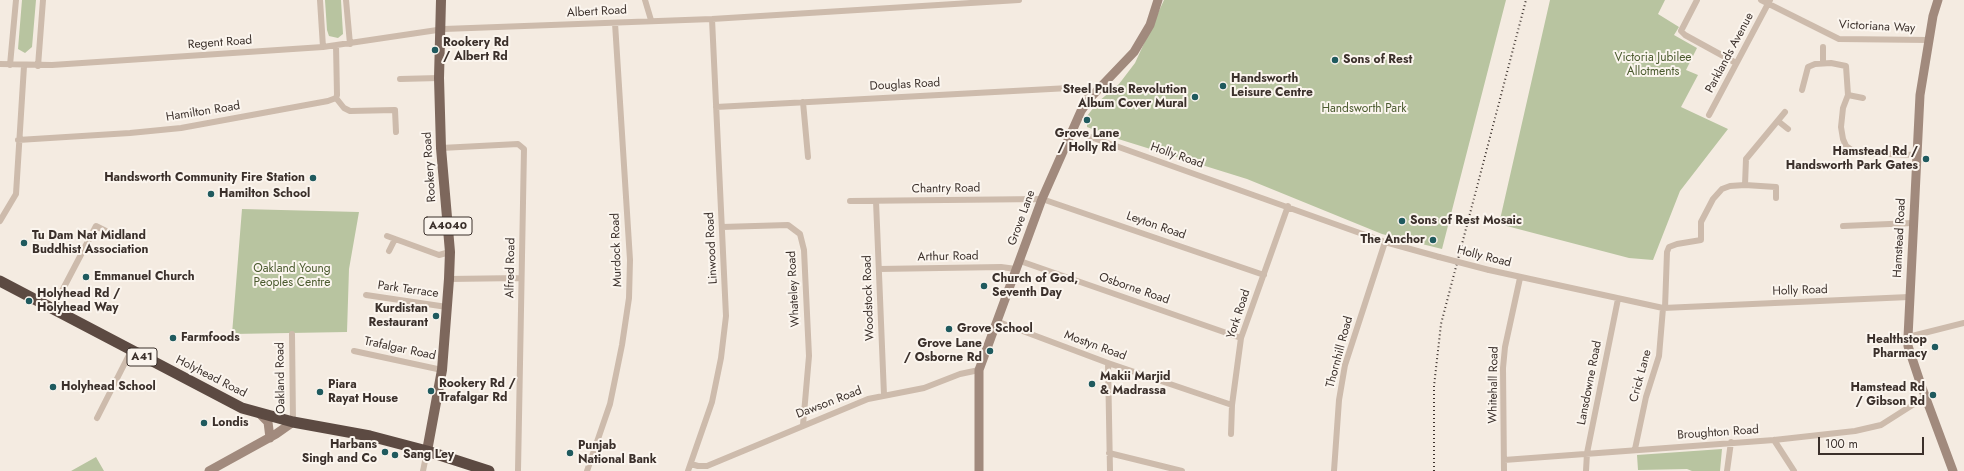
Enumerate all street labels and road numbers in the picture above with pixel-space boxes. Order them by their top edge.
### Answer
street label: Albert Road [567,3,627,21]
street label: Parklands Avenue [1703,10,1757,96]
street label: Victoriana Way [1838,18,1916,36]
street label: Regent Road [187,34,253,52]
street label: Douglas Road [869,76,941,94]
street label: Hamilton Road [165,99,241,125]
street label: Rookery Road [420,131,440,203]
street label: Holly Road [1148,140,1206,172]
street label: Chantry Road [912,181,980,197]
street label: Grove Lane [1005,188,1039,248]
street label: Hamstead Road [1891,198,1909,278]
street label: Leyton Road [1124,209,1188,243]
street label: Linwood Road [703,212,721,284]
street label: Murdock Road [609,213,625,287]
road number: A4040 [424,217,472,235]
street label: Alfred Road [503,238,519,298]
street label: Holly Road [1455,243,1513,271]
street label: Arthur Road [917,249,979,265]
street label: Whateley Road [785,250,803,328]
street label: Woodstock Road [860,255,878,341]
street label: Osborne Road [1097,270,1171,308]
street label: Park Terrace [377,279,439,301]
street label: Holly Road [1772,283,1828,299]
street label: York Road [1224,288,1254,340]
street label: Thornhill Road [1324,315,1356,389]
street label: Mostyn Road [1062,328,1128,364]
street label: Trafalgar Road [363,334,437,364]
street label: Lansdowne Road [1575,340,1605,426]
street label: Oakland Road [273,342,289,414]
street label: Whitehall Road [1486,346,1502,424]
road number: A41 [127,348,157,366]
street label: Crick Lane [1627,348,1655,404]
street label: Holyhead Road [173,353,249,401]
street label: Dawson Road [794,384,864,422]
street label: Broughton Road [1677,423,1759,443]

